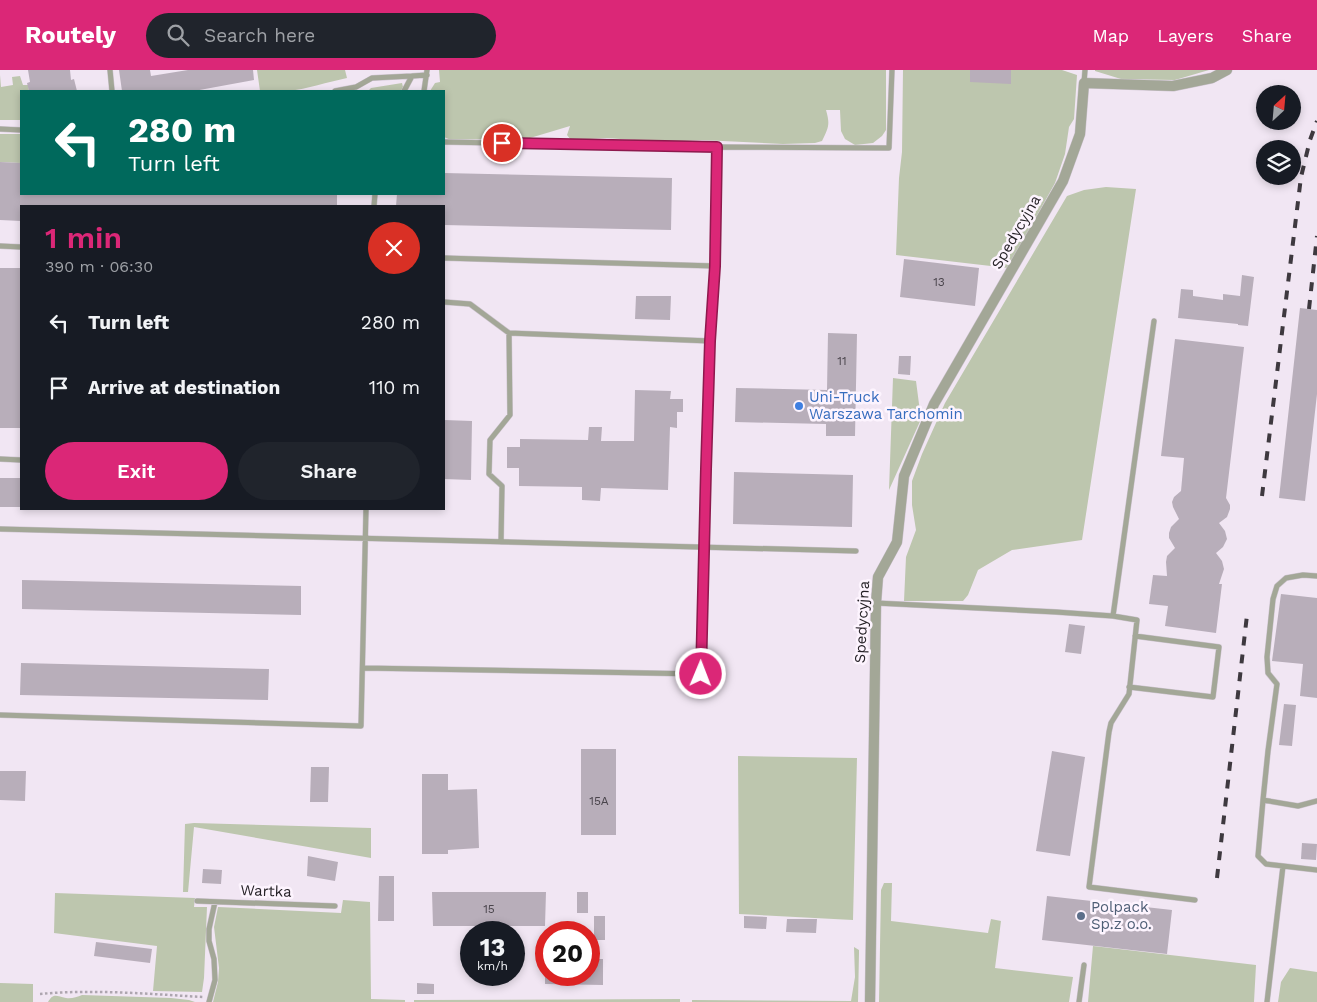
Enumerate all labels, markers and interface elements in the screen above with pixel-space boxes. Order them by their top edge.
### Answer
search box [146,13,496,58]
text: Routely [25,21,116,49]
icon: search [164,21,192,49]
text: Search here [204,24,315,47]
text: Map [1092,25,1129,46]
text: Layers [1157,25,1214,46]
text: Share [1242,25,1292,46]
north arrow [1256,85,1301,130]
map controls [1256,85,1301,185]
text: 280 m [128,109,236,151]
icon: left [45,110,110,175]
pin [481,122,523,164]
icon: arrive [488,129,516,157]
button: layers [1256,140,1301,185]
text: Turn left [128,151,220,176]
street label: Spedycyjna [988,191,1045,272]
text: 1 min [45,220,122,255]
button: close [368,222,420,274]
text: 390 m · 06:30 [45,257,153,276]
house number: 13 [933,275,945,289]
icon: left [45,309,73,337]
text: Turn left [88,311,169,334]
text: 280 m [361,311,420,334]
house number: 11 [837,354,847,368]
icon: arrive [45,374,73,402]
text: Arrive at destination [88,376,280,399]
text: 110 m [369,376,420,399]
place label: Uni-Truck Warszawa Tarchomin [809,388,963,423]
marker: Uni-Truck Warszawa Tarchomin [793,400,805,412]
button: Exit [45,442,228,500]
button: Share [238,442,420,500]
street label: Spedycyjna [851,580,873,664]
position arrow [674,647,726,699]
house number: 15A [589,794,609,808]
street label: Wartka [240,881,292,901]
place label: Polpack Sp.z o.o. [1091,898,1152,933]
house number: 15 [483,902,495,916]
marker: Polpack Sp.z o.o. [1075,910,1087,922]
speed limit sign: 20 [535,921,600,986]
text: 13 [480,933,505,962]
text: km/h [477,959,508,973]

